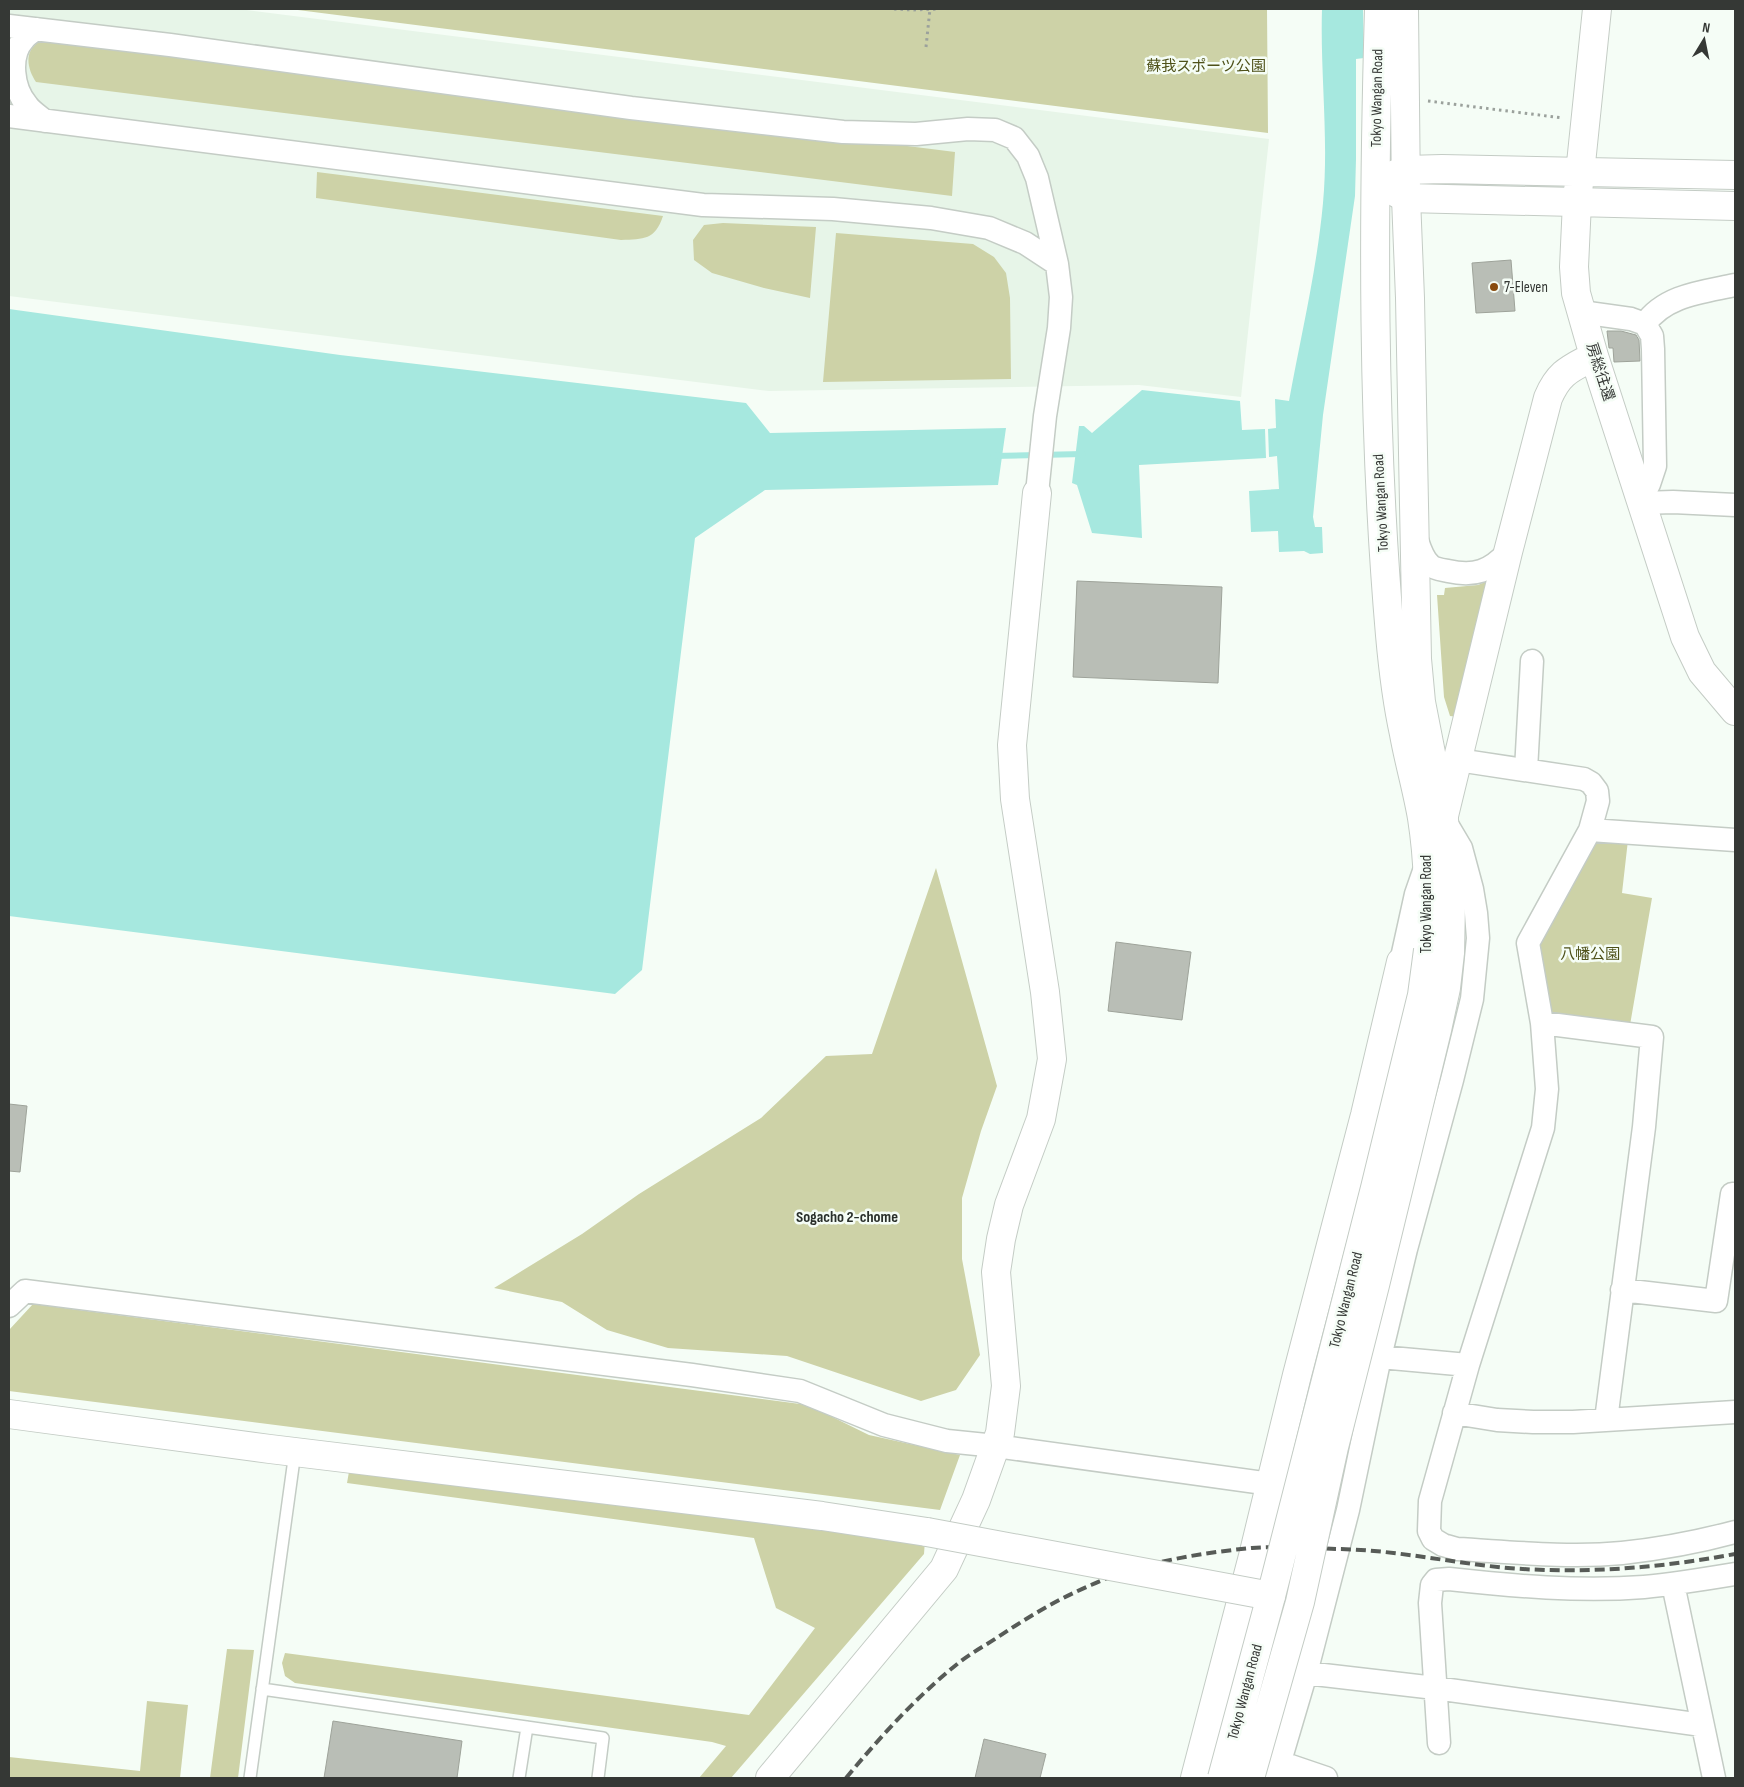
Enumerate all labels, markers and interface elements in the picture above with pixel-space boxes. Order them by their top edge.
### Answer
north arrow [1679,15,1729,65]
text: N [1701,19,1711,37]
street label: Tokyo Wangan Road [1367,49,1387,147]
park label: 蘇我スポーツ公園 [1146,57,1266,76]
place label: 7-Eleven [1504,278,1548,297]
marker: 7-Eleven [1488,281,1500,293]
street label: 房総往還 [1582,341,1618,403]
street label: Tokyo Wangan Road [1369,453,1393,553]
street label: Tokyo Wangan Road [1417,855,1436,953]
park label: 八幡公園 [1560,945,1620,964]
district label: Sogacho 2-chome [796,1208,898,1227]
street label: Tokyo Wangan Road [1325,1250,1367,1350]
street label: Tokyo Wangan Road [1223,1642,1267,1742]

